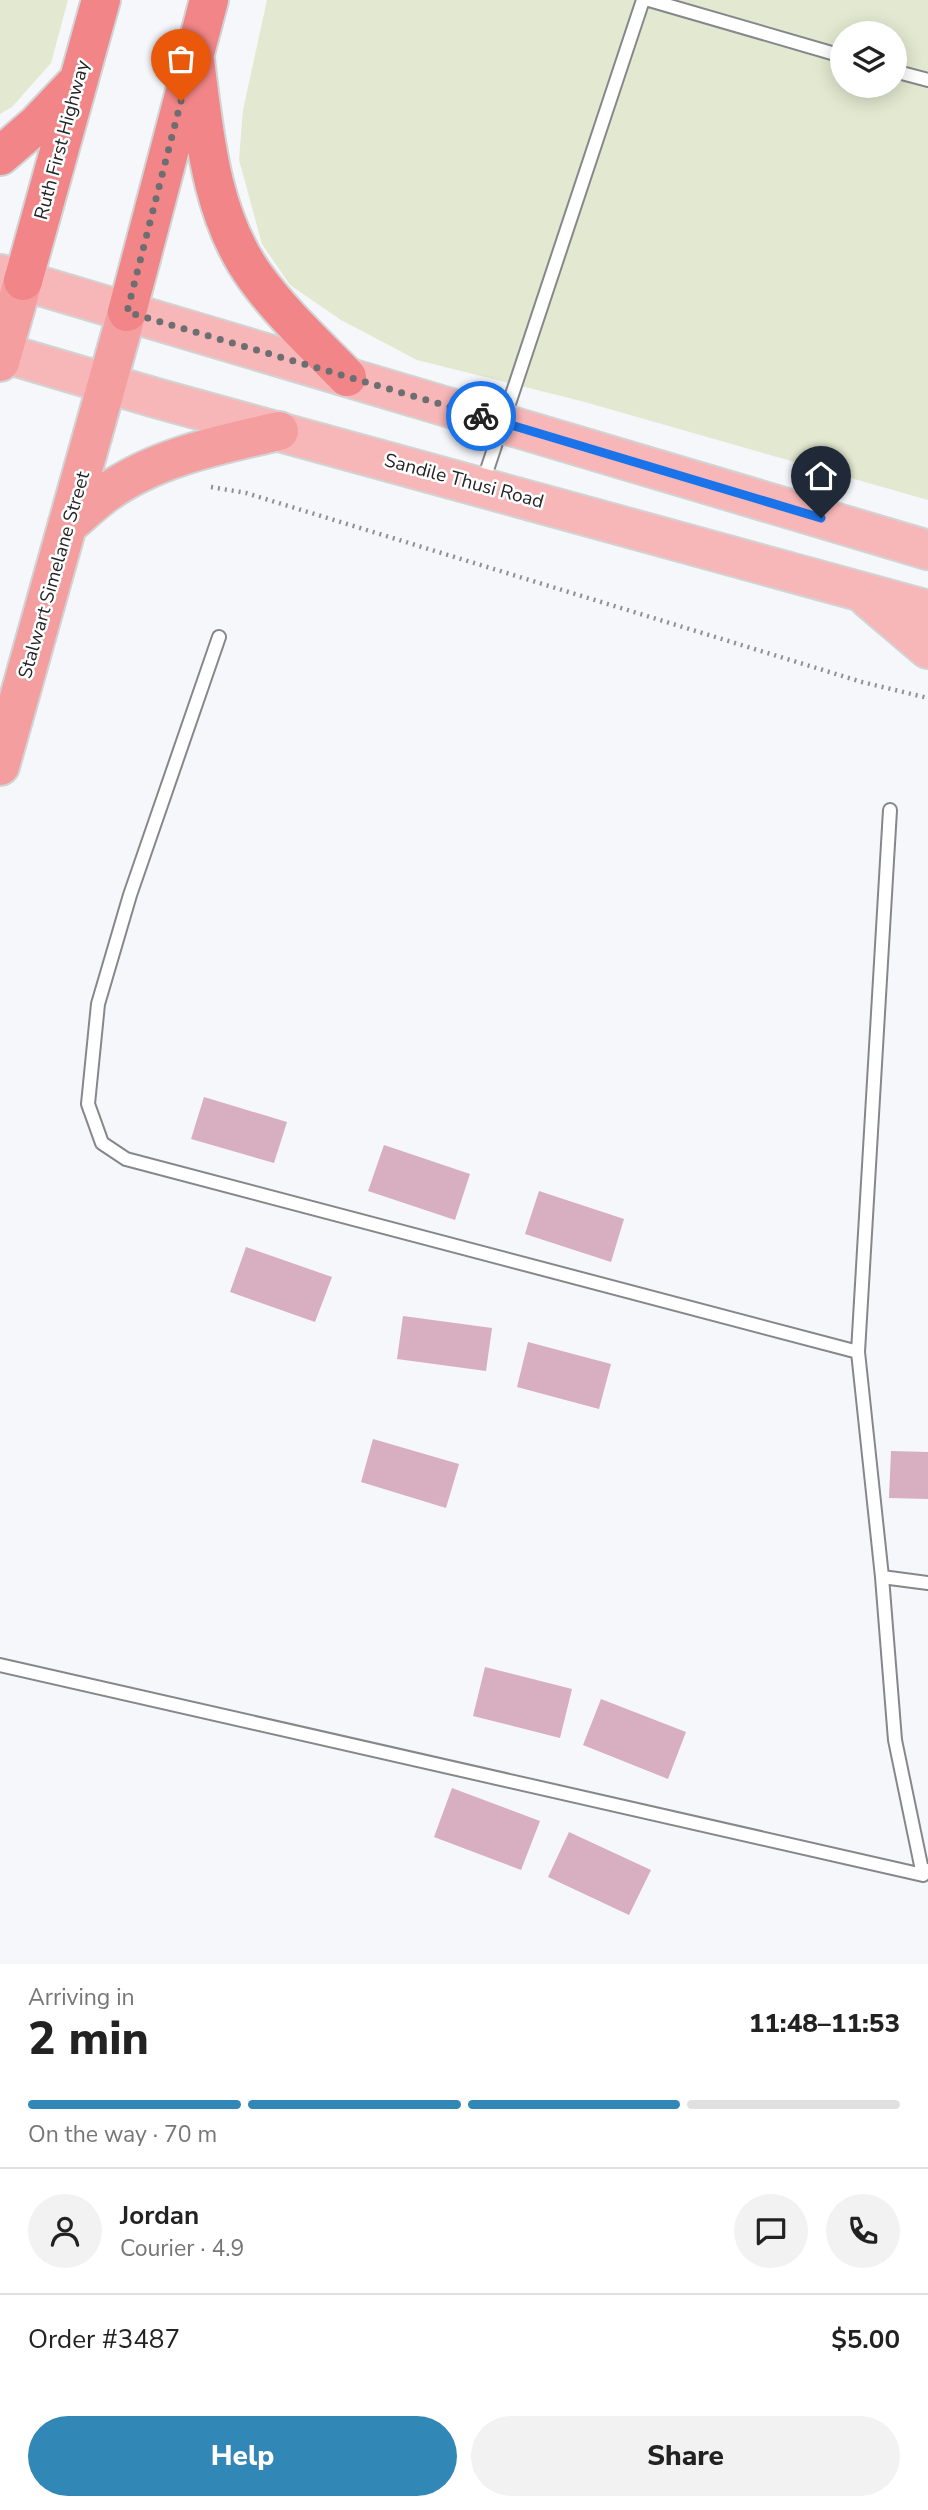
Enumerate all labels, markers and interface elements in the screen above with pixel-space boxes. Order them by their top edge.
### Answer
map controls [830,21,907,98]
button: layers [830,21,907,98]
pin [151,29,211,101]
icon: bag [162,40,200,78]
street label: Ruth First Highway [28,57,96,223]
courier [446,381,516,451]
icon: bike [462,397,500,435]
pin [791,446,851,518]
street label: Sandile Thusi Road [381,447,547,515]
icon: home [802,457,840,495]
street label: Stalwart Simelane Street [12,468,96,682]
text: Arriving in [28,1982,135,2013]
text: 11:48–11:53 [749,2006,900,2041]
text: 2 min [28,2007,149,2070]
text: On the way · 70 m [28,2119,217,2150]
button: person [28,2194,102,2268]
button: chat [734,2194,808,2268]
button: phone [826,2194,900,2268]
text: Jordan [120,2198,199,2233]
text: Courier · 4.9 [120,2233,244,2264]
text: Order #3487 [28,2322,180,2357]
text: $5.00 [831,2322,900,2357]
button: Help [28,2416,457,2496]
button: Share [471,2416,900,2496]

